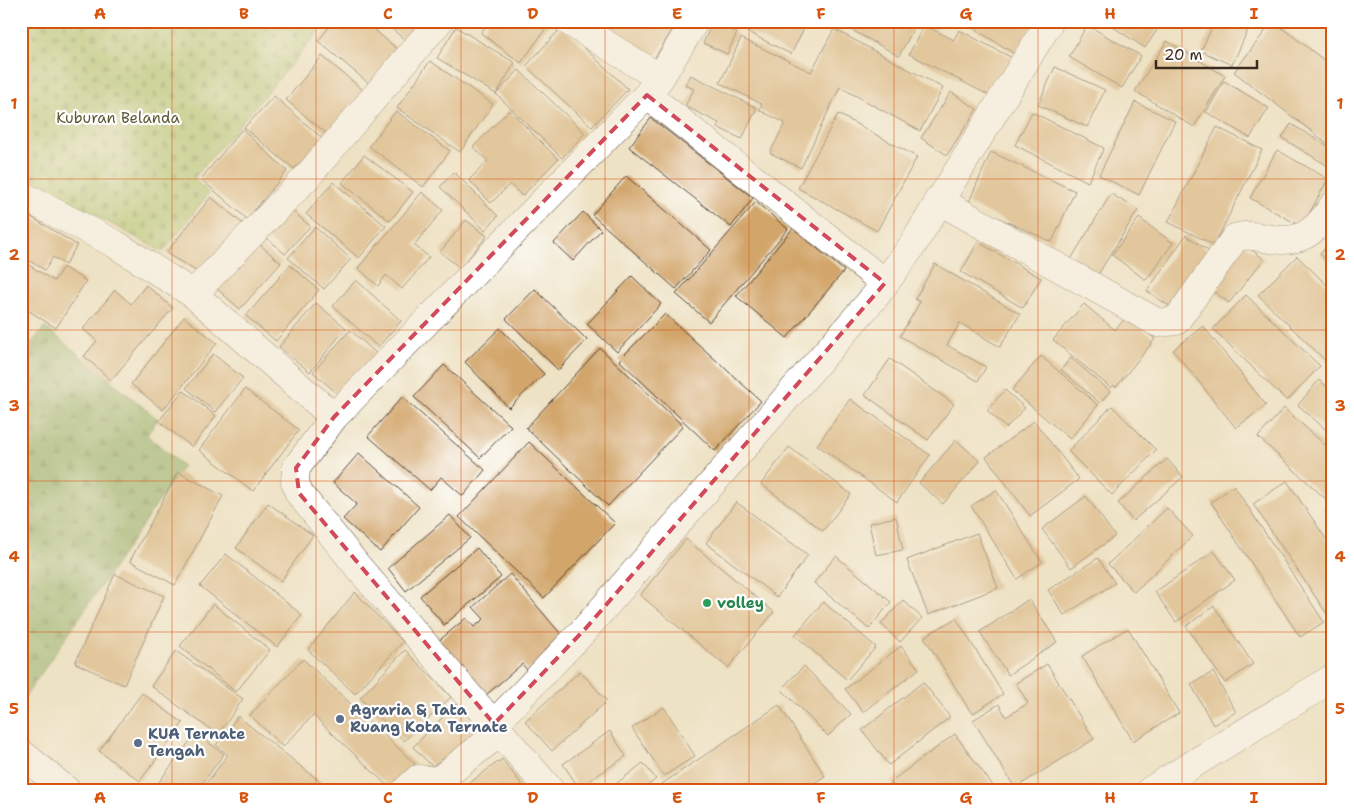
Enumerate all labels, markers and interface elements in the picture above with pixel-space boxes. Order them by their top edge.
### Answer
text: A [94,3,106,24]
text: B [239,3,249,24]
text: C [383,3,393,24]
text: D [527,3,539,24]
text: E [672,3,682,24]
text: F [816,3,826,24]
text: G [960,3,973,24]
text: H [1104,3,1116,24]
text: I [1250,3,1259,24]
scale bar [1156,38,1258,70]
text: 20 m [1164,45,1203,65]
text: 1 [10,93,18,114]
text: 1 [1336,93,1344,114]
park label: Kuburan Belanda [56,108,180,128]
text: 2 [8,244,20,265]
text: 2 [1334,244,1346,265]
text: 3 [8,395,20,416]
text: 3 [1334,395,1346,416]
text: 4 [8,546,20,567]
text: 4 [1334,546,1346,567]
place label: volley [717,593,764,613]
marker: volley [701,597,713,609]
text: 5 [9,698,19,719]
text: 5 [1335,698,1345,719]
place label: Agraria & Tata Ruang Kota Ternate [350,700,508,737]
marker: Agraria & Tata Ruang Kota Ternate [334,713,346,725]
place label: KUA Ternate Tengah [148,724,245,761]
marker: KUA Ternate Tengah [132,737,144,749]
text: A [94,787,106,808]
text: B [239,787,249,808]
text: C [383,787,393,808]
text: D [527,787,539,808]
text: E [672,787,682,808]
text: F [816,787,826,808]
text: G [960,787,973,808]
text: H [1104,787,1116,808]
text: I [1250,787,1259,808]

